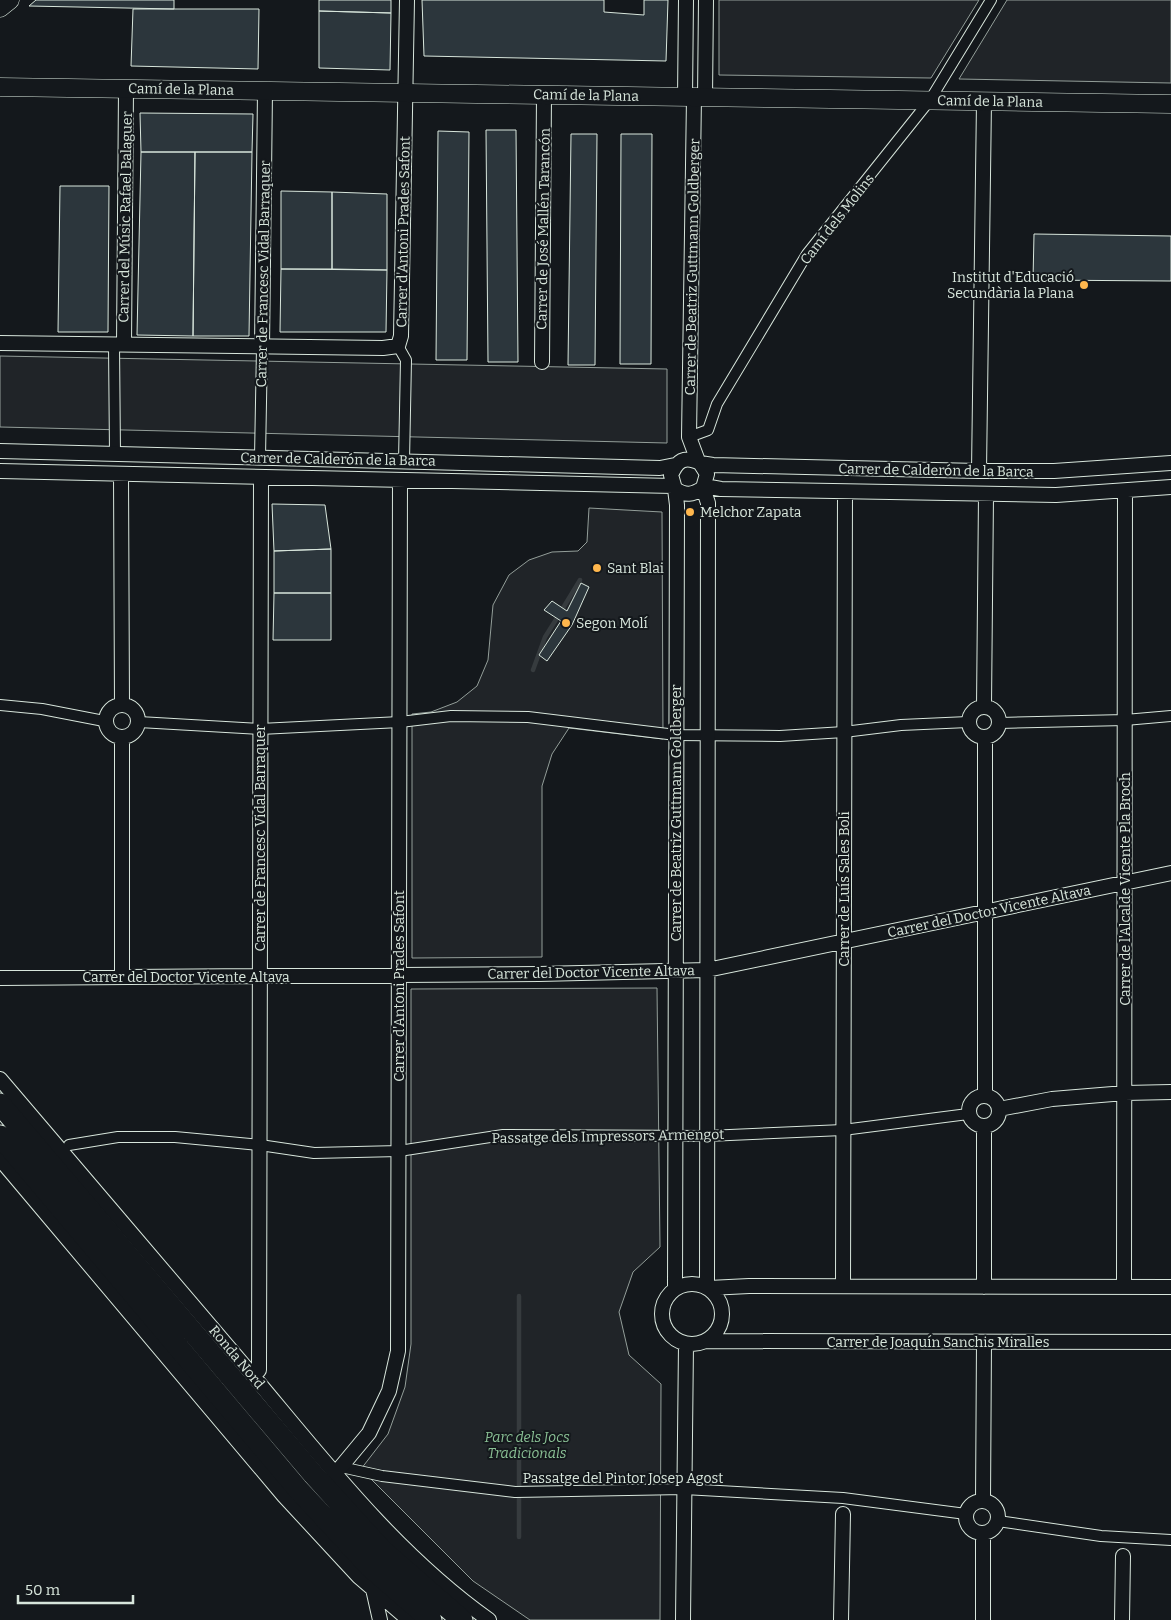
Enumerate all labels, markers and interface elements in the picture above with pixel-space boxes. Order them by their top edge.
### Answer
street label: Camí de la Plana [128,80,234,99]
street label: Camí de la Plana [533,86,639,105]
street label: Camí de la Plana [937,92,1043,111]
street label: Carrer del Músic Rafael Balaguer [115,111,136,323]
street label: Carrer de José Mallén Tarancón [533,128,554,330]
street label: Carrer d'Antoni Prades Safont [393,136,414,328]
street label: Carrer de Beatriz Guttmann Goldberger [682,138,703,396]
street label: Carrer de Francesc Vidal Barraquer [253,160,274,388]
street label: Camí dels Molins [797,171,878,268]
place label: Institut d'Educació Secundària la Plana [947,269,1074,302]
marker: Institut d'Educació Secundària la Plana [1078,279,1090,291]
street label: Carrer de Calderón de la Barca [240,449,436,470]
street label: Carrer de Calderón de la Barca [838,460,1034,481]
place label: Melchor Zapata [700,504,802,521]
marker: Melchor Zapata [684,506,696,518]
place label: Sant Blai [607,560,664,577]
marker: Sant Blai [591,562,603,574]
place label: Segon Molí [576,615,649,632]
marker: Segon Molí [560,617,572,629]
street label: Carrer de Beatriz Guttmann Goldberger [668,685,685,941]
street label: Carrer de Francesc Vidal Barraquer [252,724,269,952]
street label: Carrer de l'Alcalde Vicente Pla Broch [1117,772,1134,1006]
street label: Carrer de Luís Sales Boli [836,811,853,967]
street label: Carrer del Doctor Vicente Altava [886,882,1093,941]
street label: Carrer d'Antoni Prades Safont [391,890,408,1082]
street label: Carrer del Doctor Vicente Altava [487,962,695,983]
street label: Carrer del Doctor Vicente Altava [82,969,290,986]
street label: Passatge dels Impressors Armengot [492,1126,724,1147]
street label: Ronda Nord [205,1322,268,1392]
street label: Carrer de Joaquín Sanchis Miralles [827,1334,1049,1351]
park label: Parc dels Jocs Tradicionals [484,1429,570,1462]
street label: Passatge del Pintor Josep Agost [523,1470,723,1487]
scale bar [18,1572,132,1604]
text: 50 m [25,1581,61,1599]

